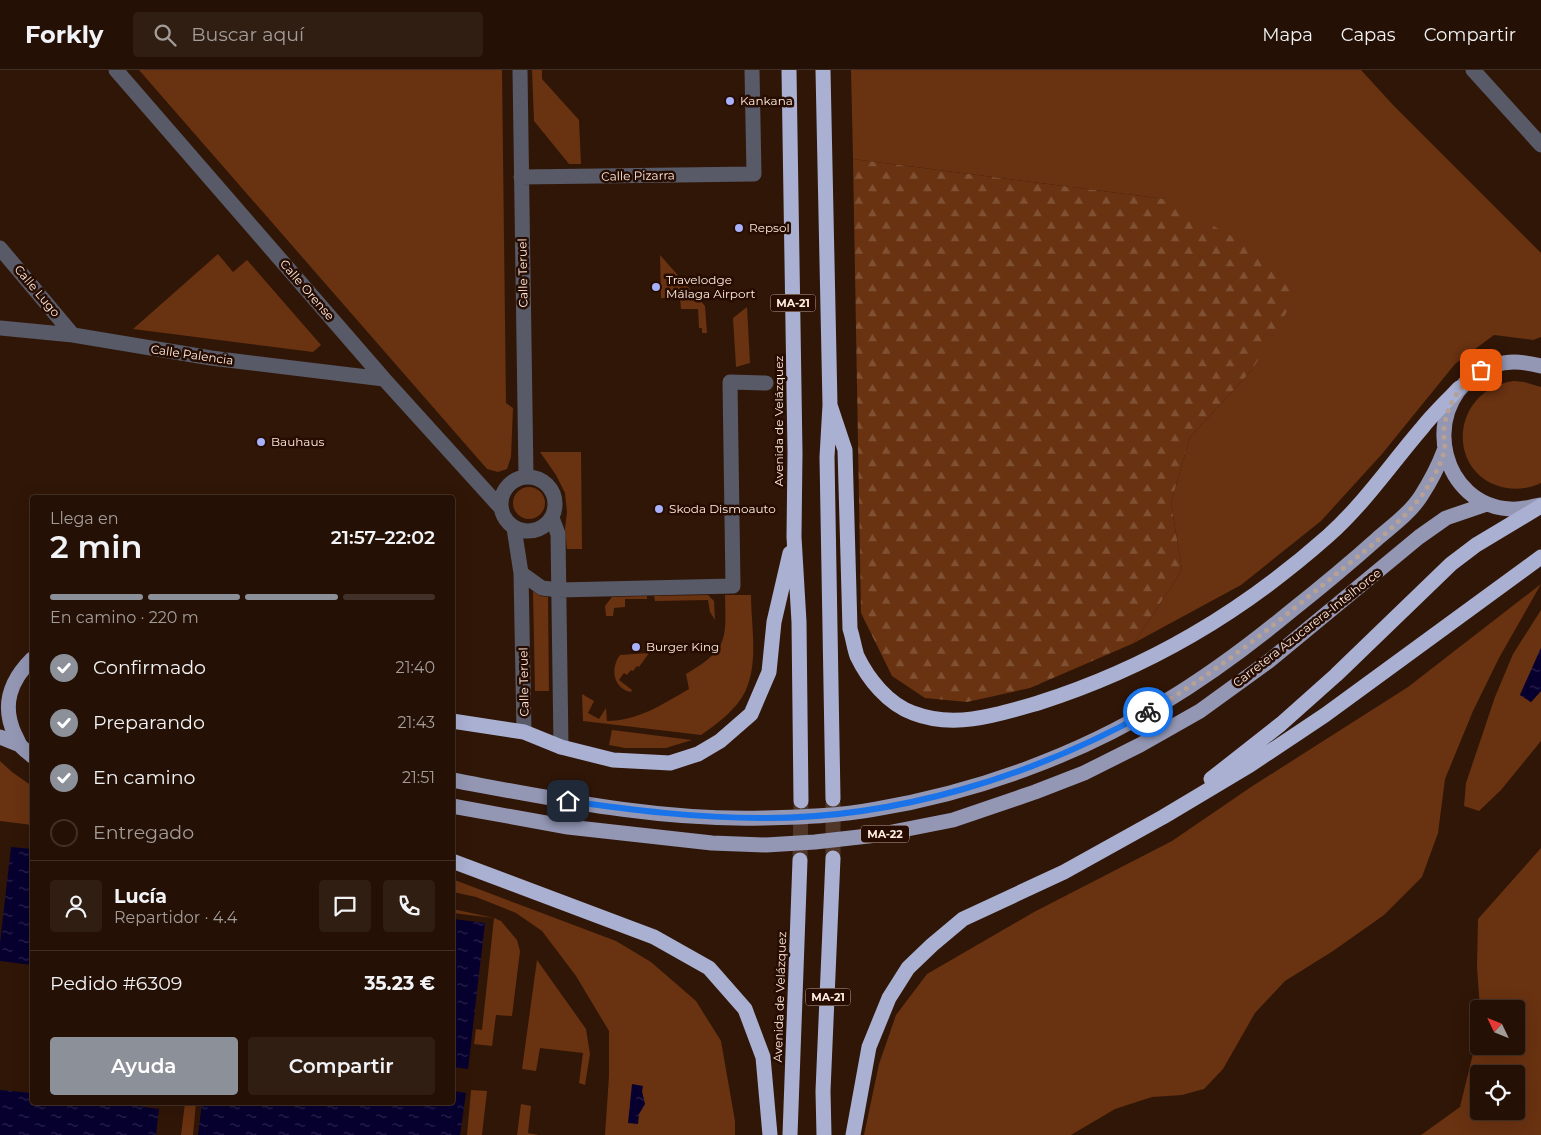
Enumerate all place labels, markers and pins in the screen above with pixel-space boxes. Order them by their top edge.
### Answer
place label: Kankana [740,93,793,108]
marker: Kankana [724,95,736,107]
place label: Repsol [749,220,790,235]
marker: Repsol [733,222,745,234]
place label: Travelodge Málaga Airport [666,272,755,301]
marker: Travelodge Málaga Airport [650,281,662,293]
pin [1460,349,1502,391]
place label: Bauhaus [271,434,324,449]
marker: Bauhaus [255,436,267,448]
place label: Skoda Dismoauto [669,501,776,516]
marker: Skoda Dismoauto [653,503,665,515]
place label: Burger King [646,639,719,654]
marker: Burger King [630,641,642,653]
pin [547,780,589,822]

